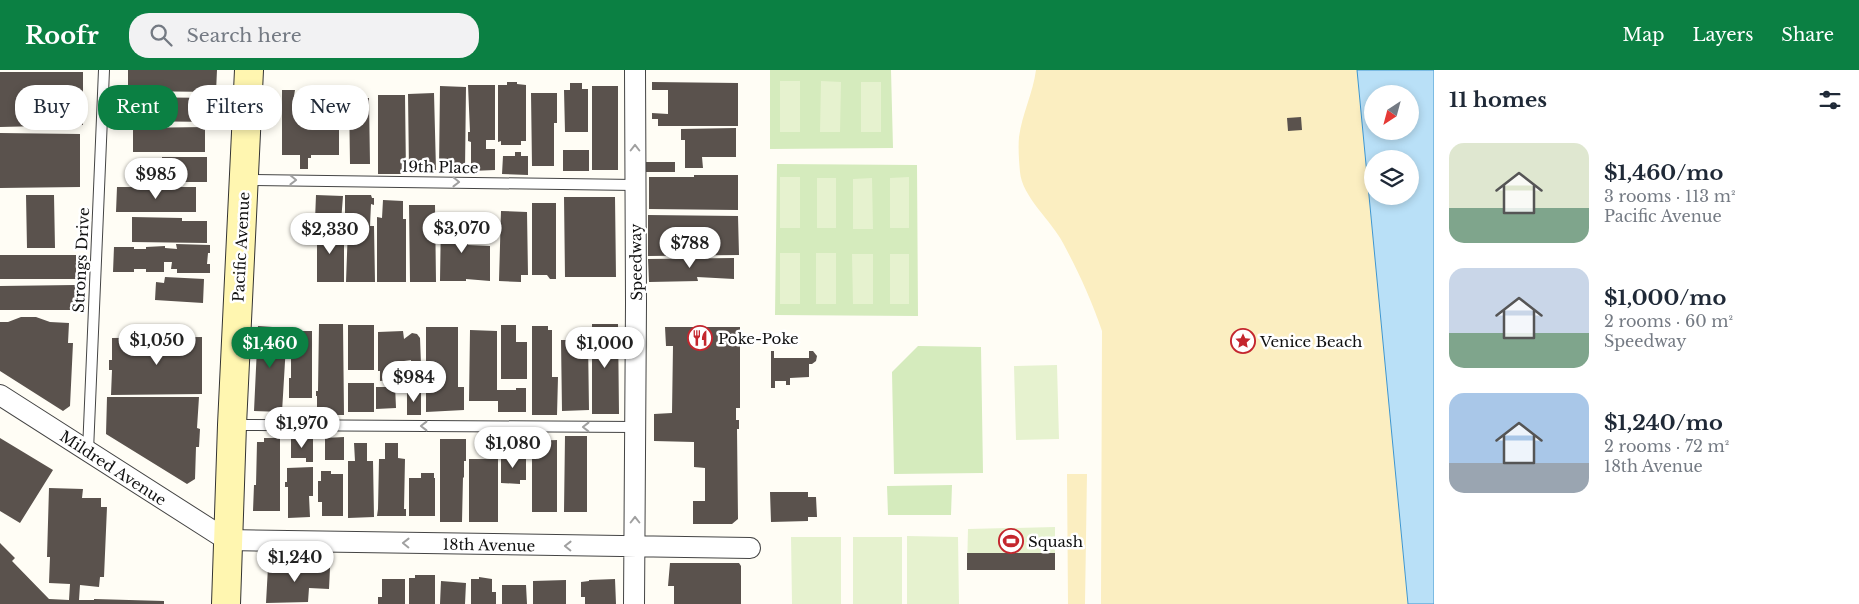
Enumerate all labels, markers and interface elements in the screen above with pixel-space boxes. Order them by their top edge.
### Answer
search box [129,13,479,58]
text: Roofr [25,21,99,50]
icon: search [147,21,175,49]
text: Search here [187,24,302,47]
text: Map [1623,24,1664,46]
text: Layers [1692,24,1753,46]
text: Share [1781,24,1834,46]
chip: Buy [15,85,88,130]
chip: Rent [98,85,178,130]
chip: Filters [188,85,282,130]
chip: New [292,85,369,130]
north arrow [1364,85,1419,140]
map controls [1364,85,1419,205]
icon: filters [1816,86,1844,114]
text: 11 homes [1449,87,1547,113]
one-way arrow [630,144,640,152]
button: layers [1364,150,1419,205]
street label: 19th Place [401,157,479,177]
pin: $985 [126,158,186,200]
text: $1,460/mo [1604,160,1723,186]
icon: home [1489,163,1549,223]
text: $985 [136,164,176,184]
one-way arrow [290,175,297,185]
one-way arrow [452,177,460,188]
text: 3 rooms · 113 m² [1604,186,1735,206]
street label: Pacific Avenue [229,191,253,303]
text: Pacific Avenue [1604,206,1722,226]
street label: Strongs Drive [69,207,93,313]
pin: $2,330 [289,212,371,255]
pin: $3,070 [421,212,503,254]
text: $3,070 [434,218,490,238]
text: $2,330 [301,219,359,239]
street label: Speedway [626,223,646,301]
pin: $788 [660,226,720,269]
text: $788 [671,233,709,253]
text: $1,000/mo [1604,285,1726,311]
icon: home [1489,288,1549,348]
text: 2 rooms · 60 m² [1604,311,1733,331]
pin: $1,050 [116,324,198,366]
restaurant icon: Poke-Poke [687,325,713,351]
pin: $1,460 [229,326,311,369]
pin: $1,000 [564,326,646,369]
place icon: Venice Beach [1230,328,1256,354]
place label: Poke-Poke [718,329,799,348]
text: $1,050 [130,330,184,350]
text: Speedway [1604,331,1686,351]
place label: Venice Beach [1259,332,1362,351]
text: $1,460 [243,333,297,353]
text: $1,000 [576,333,634,353]
pin: $984 [384,360,444,403]
text: $984 [393,367,435,387]
pin: $1,970 [261,406,343,449]
text: $1,240/mo [1604,410,1723,436]
text: $1,970 [276,413,328,433]
icon: home [1489,413,1549,473]
one-way arrow [419,421,427,431]
one-way arrow [582,422,590,432]
pin: $1,080 [472,426,554,469]
street label: Mildred Avenue [56,427,170,509]
text: $1,080 [485,433,541,453]
text: 2 rooms · 72 m² [1604,436,1729,456]
text: 18th Avenue [1604,456,1703,476]
one-way arrow [630,516,640,524]
sports icon: Squash [998,528,1024,554]
place label: Squash [1028,532,1083,551]
street label: 18th Avenue [443,535,535,555]
one-way arrow [402,538,410,548]
pin: $1,240 [254,540,336,583]
one-way arrow [564,541,572,551]
text: $1,240 [268,547,322,567]

